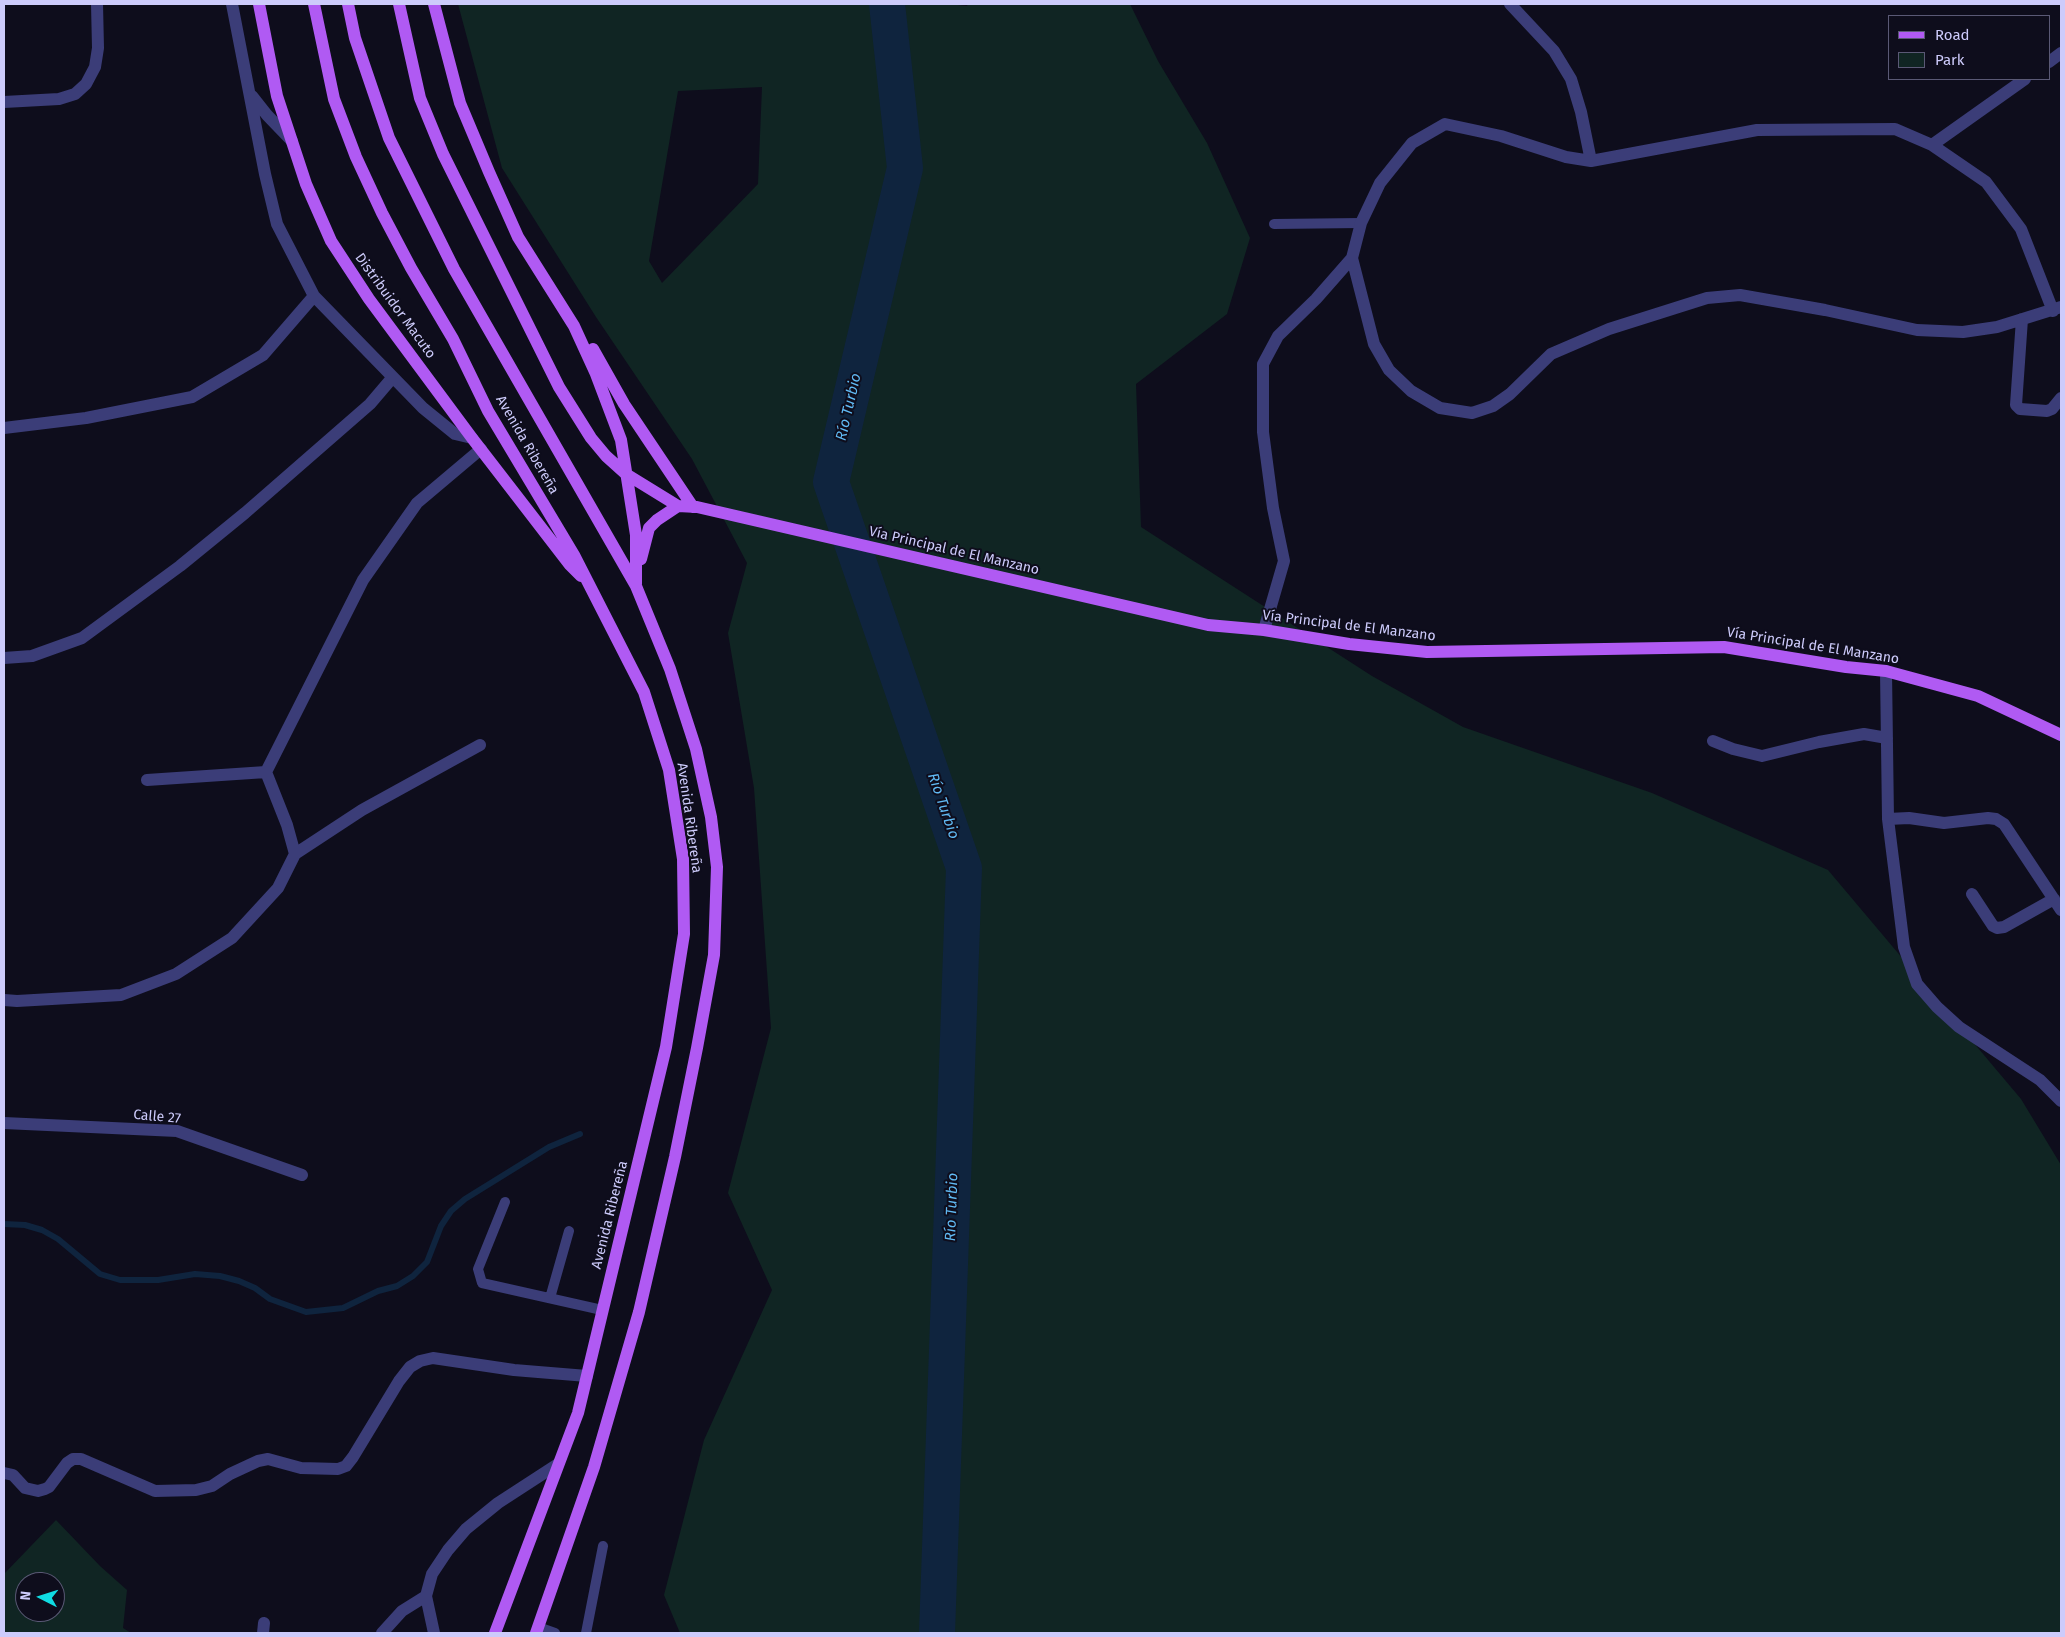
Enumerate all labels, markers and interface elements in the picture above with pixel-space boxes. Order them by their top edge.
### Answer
legend [1888,15,2050,80]
text: Road [1935,26,1970,44]
text: Park [1935,51,1965,69]
street label: Distribuidor Macuto [351,250,439,362]
water label: Río Turbio [833,372,865,442]
street label: Avenida Ribereña [492,393,562,497]
street label: Vía Principal de El Manzano [867,523,1041,579]
street label: Vía Principal de El Manzano [1262,607,1436,645]
street label: Vía Principal de El Manzano [1726,624,1900,668]
street label: Avenida Ribereña [673,762,705,874]
water label: Río Turbio [923,771,963,841]
street label: Calle 27 [133,1107,181,1127]
street label: Avenida Ribereña [588,1159,632,1271]
water label: Río Turbio [942,1172,962,1242]
north arrow [15,1572,65,1622]
text: N [17,1590,34,1601]

